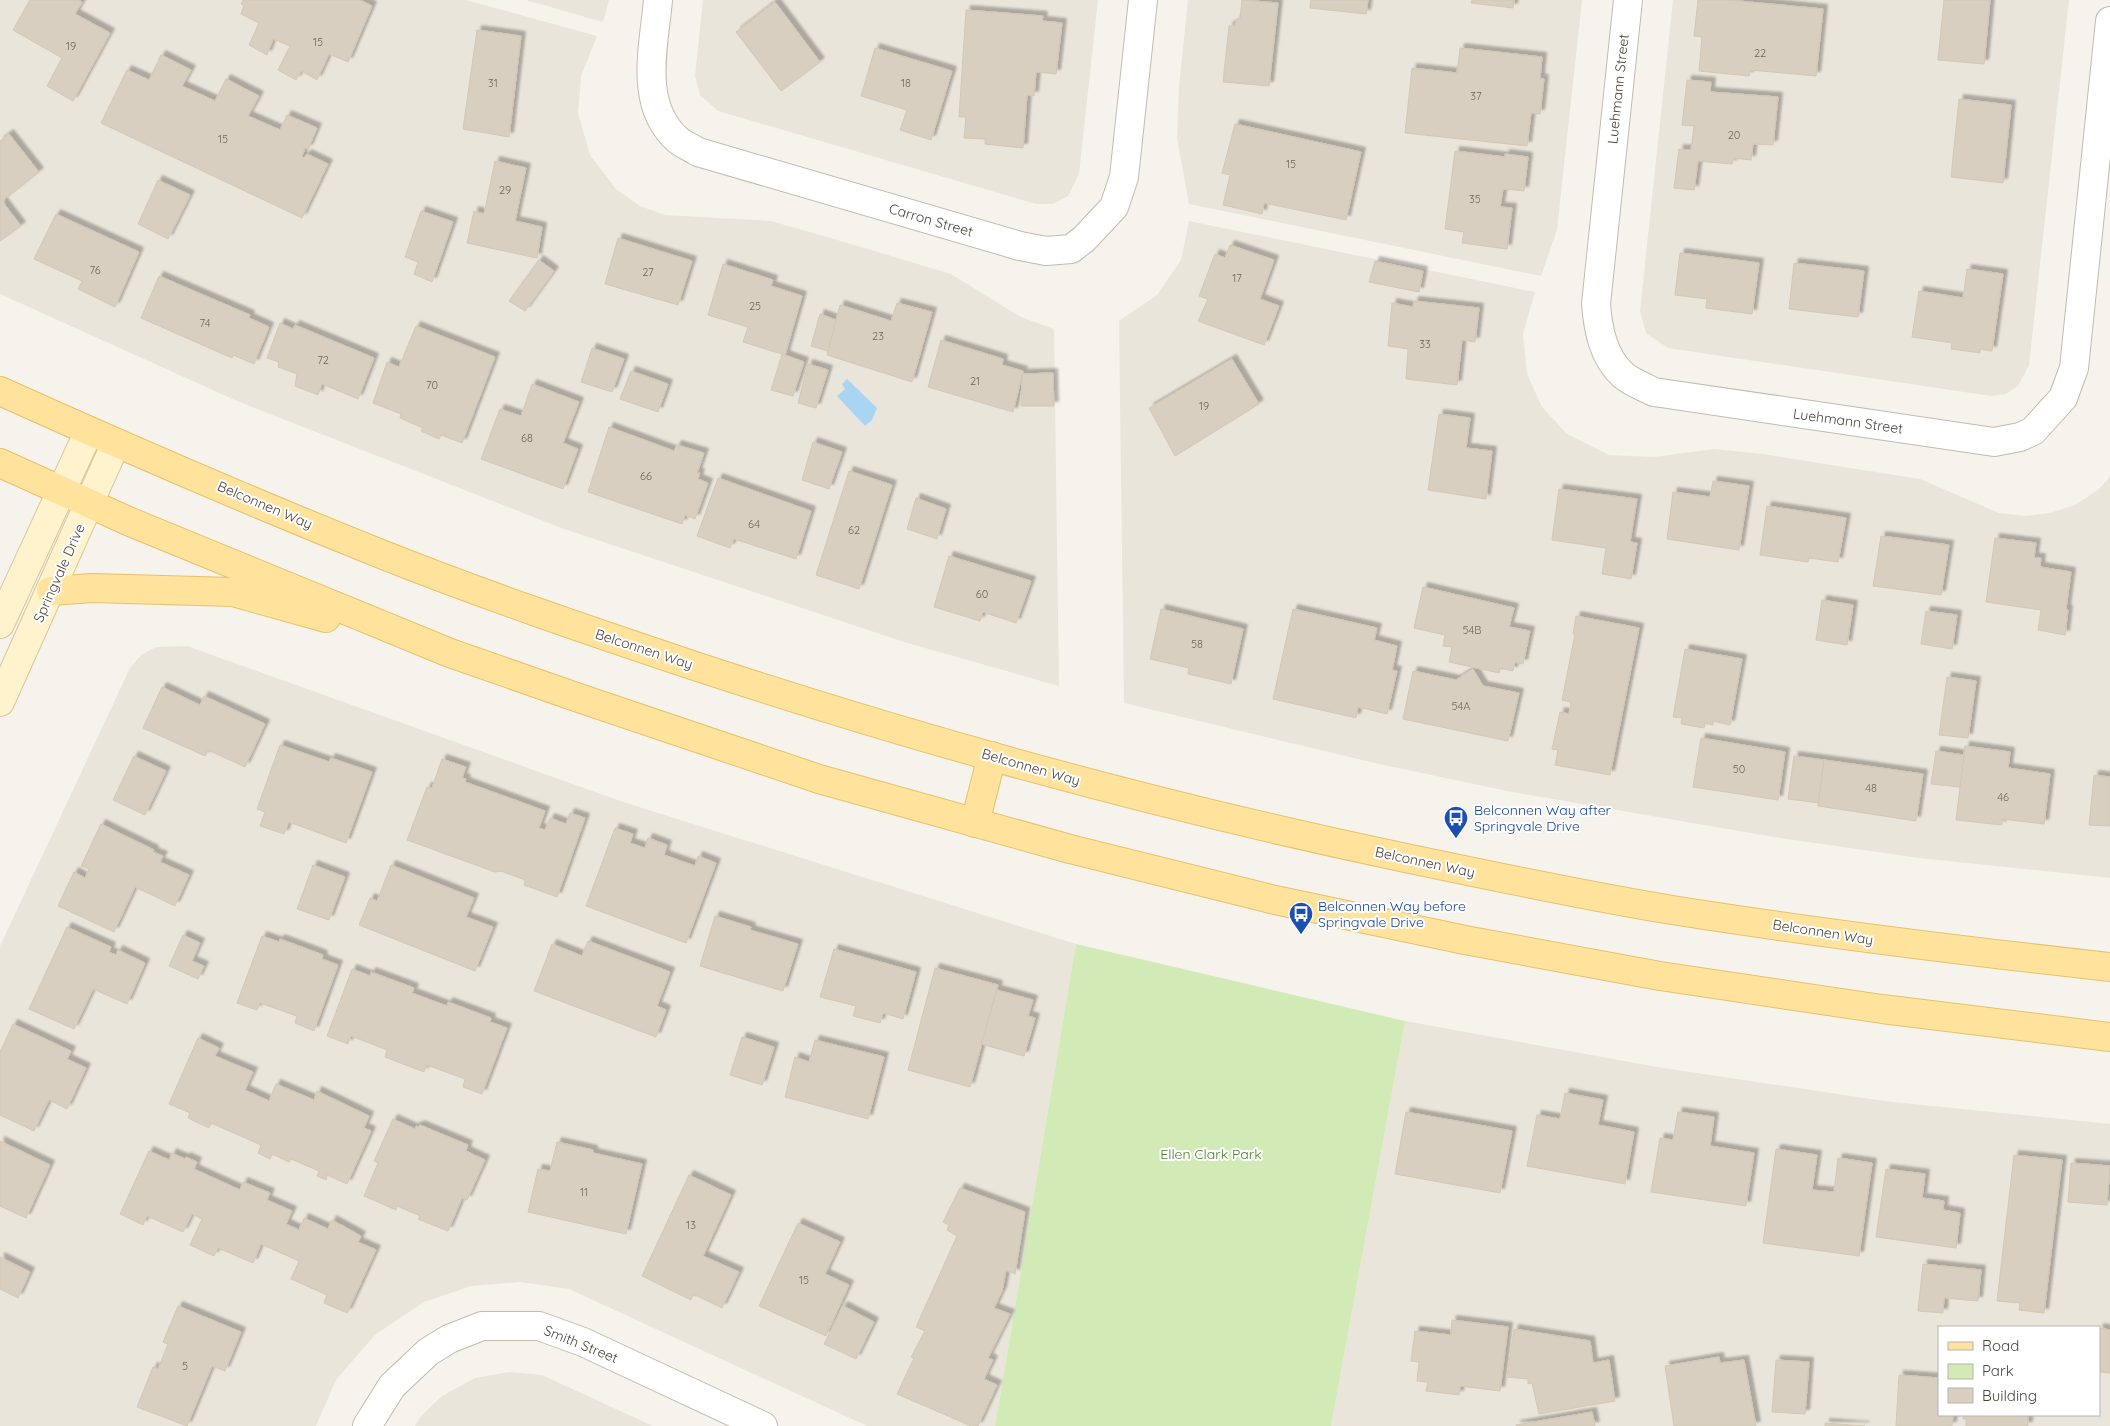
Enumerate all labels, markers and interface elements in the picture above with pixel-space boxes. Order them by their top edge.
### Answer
street label: Luehmann Street [1603,33,1633,145]
house number: 15 [313,35,323,49]
house number: 19 [66,39,76,53]
house number: 22 [1754,46,1766,60]
house number: 31 [488,76,498,90]
house number: 18 [901,76,911,90]
house number: 37 [1470,89,1482,103]
house number: 20 [1728,128,1740,142]
house number: 15 [218,132,228,146]
house number: 15 [1286,157,1296,171]
house number: 29 [499,183,511,197]
house number: 35 [1469,192,1481,206]
street label: Carron Street [887,199,975,241]
house number: 76 [89,263,101,277]
house number: 27 [642,265,654,279]
house number: 17 [1232,271,1242,285]
house number: 25 [749,299,761,313]
house number: 74 [200,316,211,330]
house number: 23 [872,329,884,343]
house number: 33 [1419,337,1431,351]
house number: 72 [317,353,329,367]
house number: 21 [970,374,980,388]
house number: 70 [426,378,438,392]
house number: 19 [1199,399,1209,413]
street label: Luehmann Street [1792,404,1904,438]
house number: 68 [521,431,533,445]
house number: 66 [640,469,652,483]
street label: Belconnen Way [215,477,315,533]
house number: 64 [748,517,760,531]
street label: Springvale Drive [29,521,89,625]
house number: 62 [848,523,860,537]
house number: 60 [976,587,988,601]
house number: 54B [1463,623,1481,637]
street label: Belconnen Way [593,625,695,673]
house number: 58 [1191,637,1203,651]
house number: 54A [1452,699,1470,713]
street label: Belconnen Way [980,744,1082,790]
house number: 50 [1733,762,1745,776]
house number: 48 [1865,781,1877,795]
house number: 46 [1997,790,2009,804]
place label: Belconnen Way after Springvale Drive [1474,801,1612,835]
bus stop icon: Belconnen Way after Springvale Drive [1443,805,1469,839]
street label: Belconnen Way [1373,843,1477,881]
place label: Belconnen Way before Springvale Drive [1318,897,1466,931]
bus stop icon: Belconnen Way before Springvale Drive [1288,901,1314,935]
street label: Belconnen Way [1771,915,1875,949]
park label: Ellen Clark Park [1160,1145,1262,1163]
house number: 11 [580,1185,588,1199]
house number: 13 [686,1218,696,1232]
house number: 15 [799,1273,809,1287]
street label: Smith Street [541,1321,621,1367]
legend [1938,1326,2100,1416]
text: Road [1982,1336,2019,1355]
house number: 5 [182,1359,188,1373]
text: Park [1982,1361,2014,1380]
text: Building [1982,1386,2037,1405]

